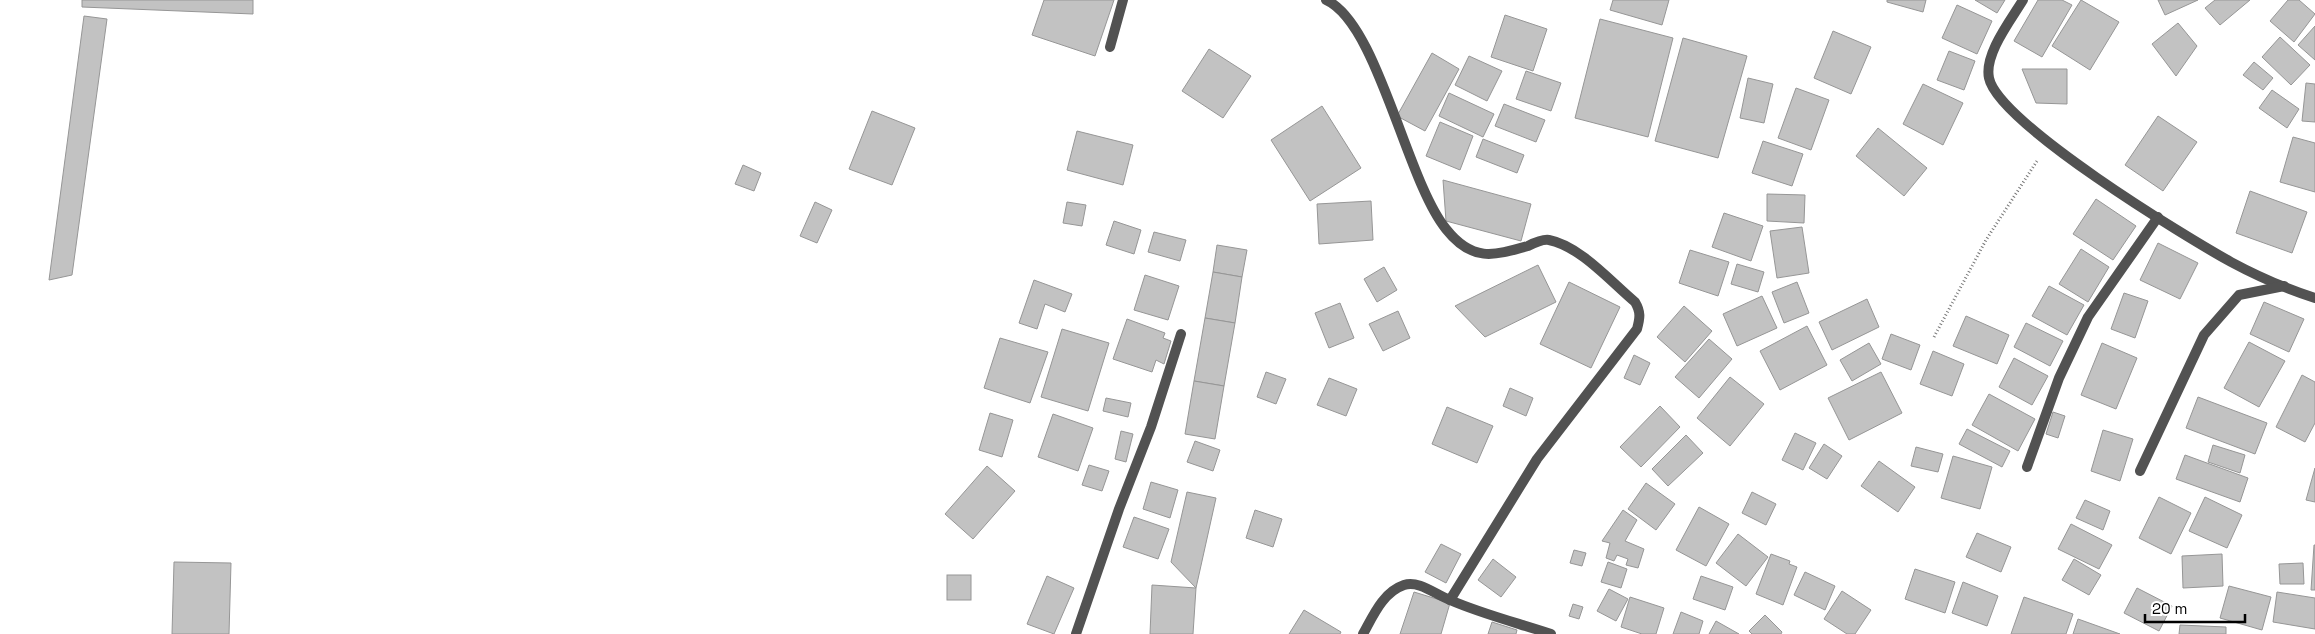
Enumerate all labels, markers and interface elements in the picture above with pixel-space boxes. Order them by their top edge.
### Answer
scale bar [2145,592,2245,624]
text: 20 m [2152,599,2187,618]

